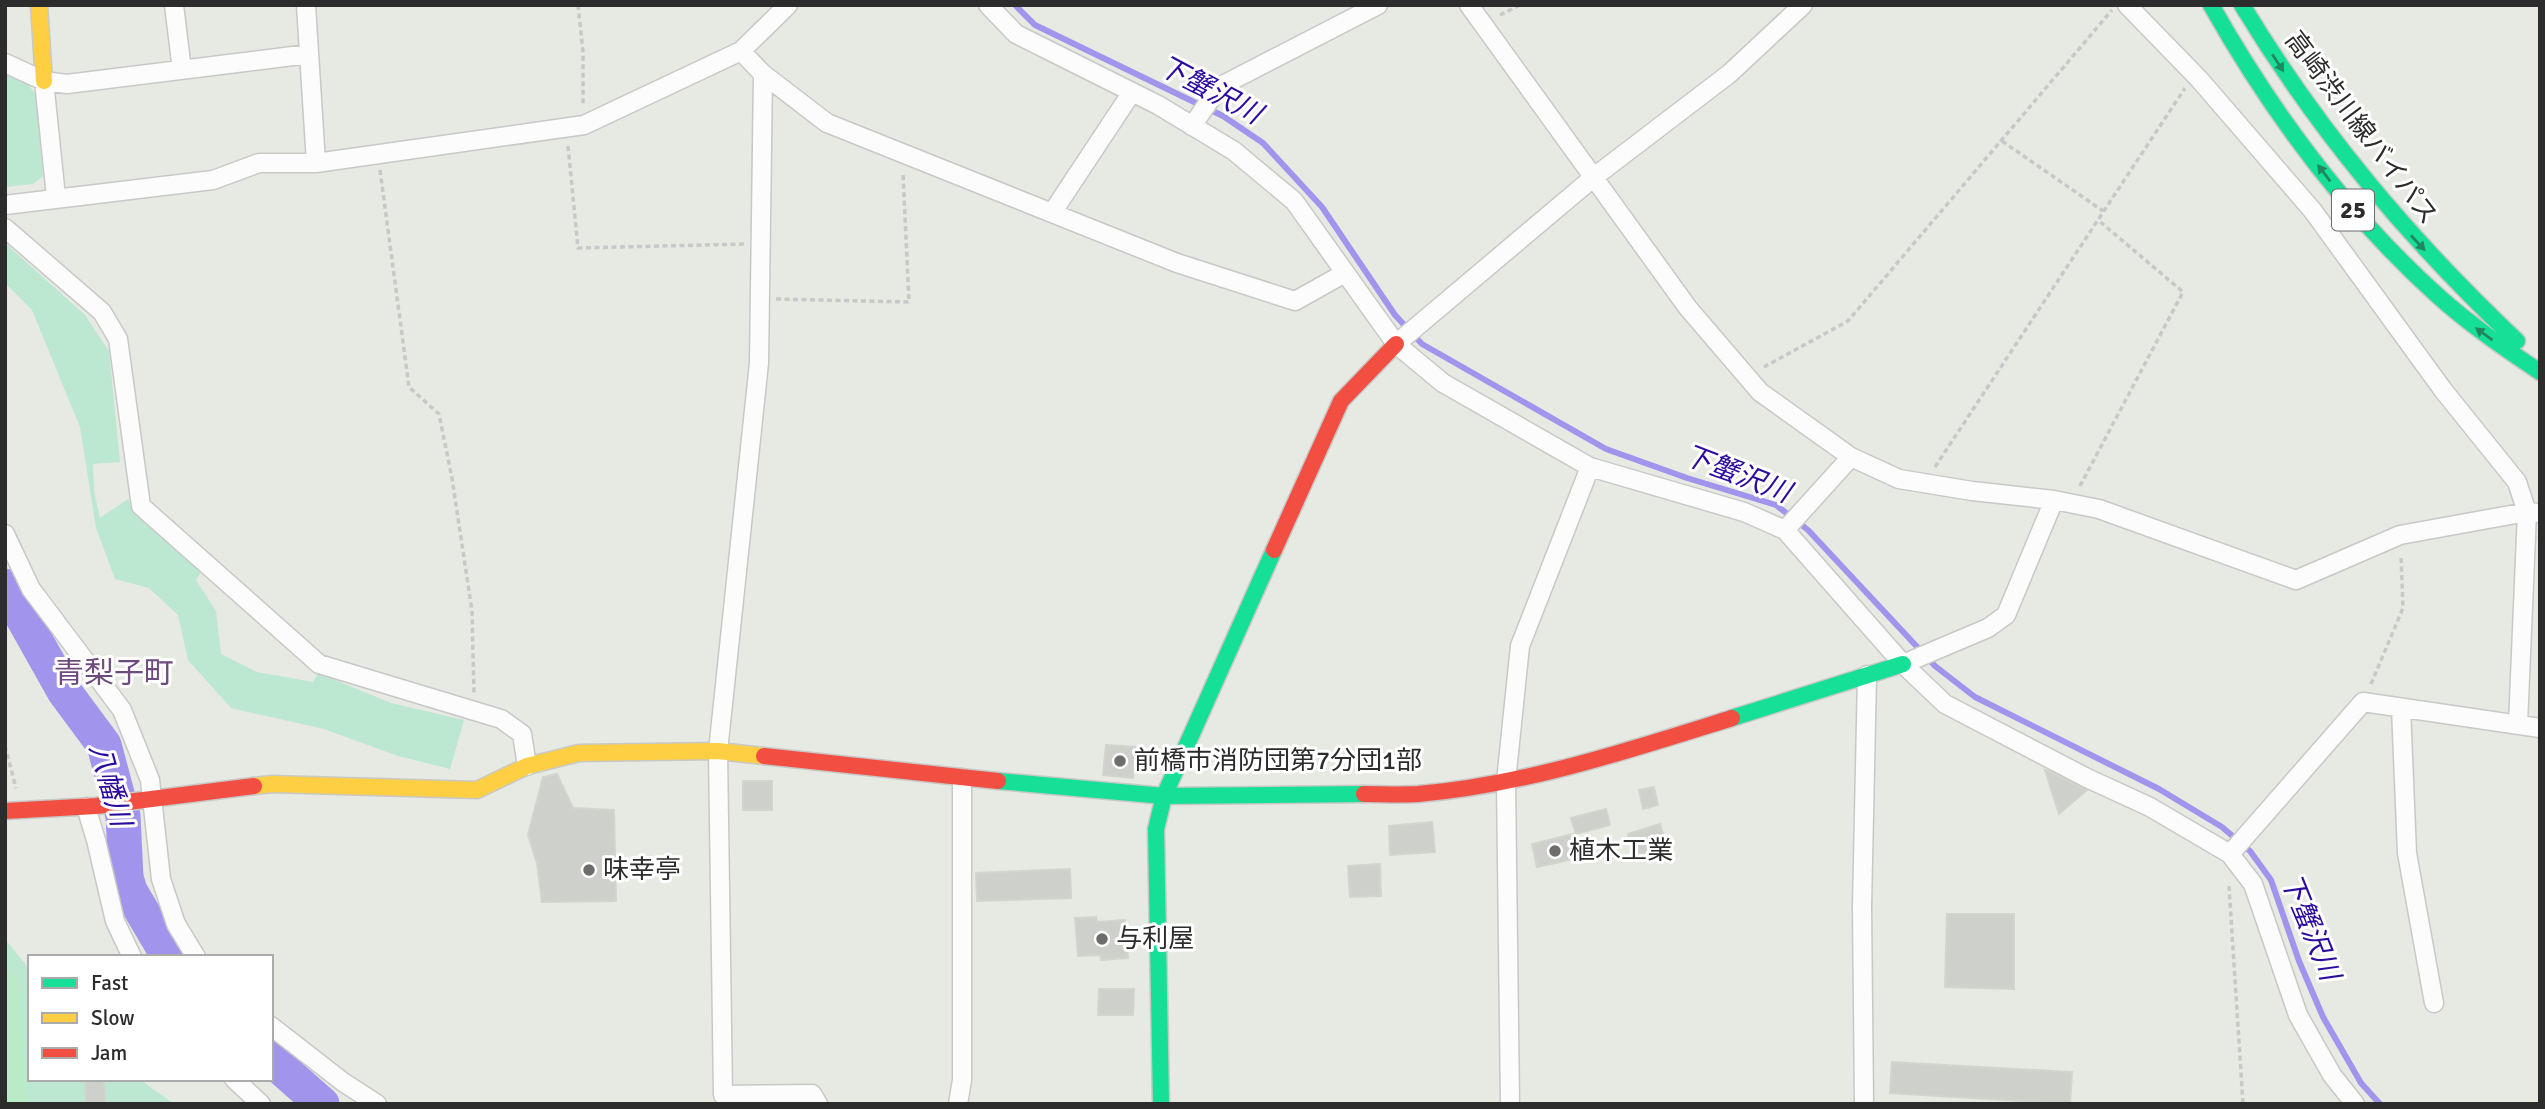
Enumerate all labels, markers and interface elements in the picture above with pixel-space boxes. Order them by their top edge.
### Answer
street label: 高崎渋川線バイパス [2278,25,2444,231]
water label: 下蟹沢川 [1153,49,1270,133]
one-way arrow [2272,53,2285,73]
one-way arrow [2317,164,2331,182]
road number: 25 [2332,190,2374,230]
one-way arrow [2409,234,2425,251]
one-way arrow [2475,326,2493,341]
water label: 下蟹沢川 [1679,438,1798,511]
district label: 青梨子町 [54,655,174,692]
water label: 八幡川 [82,740,139,833]
place label: 前橋市消防団第7分団1部 [1134,745,1422,777]
marker: 前橋市消防団第7分団1部 [1112,753,1128,769]
place label: 植木工業 [1569,835,1673,867]
marker: 植木工業 [1547,843,1563,859]
place label: 味幸亭 [603,854,681,886]
marker: 味幸亭 [581,862,597,878]
water label: 下蟹沢川 [2273,869,2348,988]
place label: 与利屋 [1116,923,1194,955]
marker: 与利屋 [1094,931,1110,947]
legend [28,955,273,1081]
text: Fast [91,970,128,996]
text: Slow [91,1005,135,1031]
text: Jam [91,1040,127,1066]

